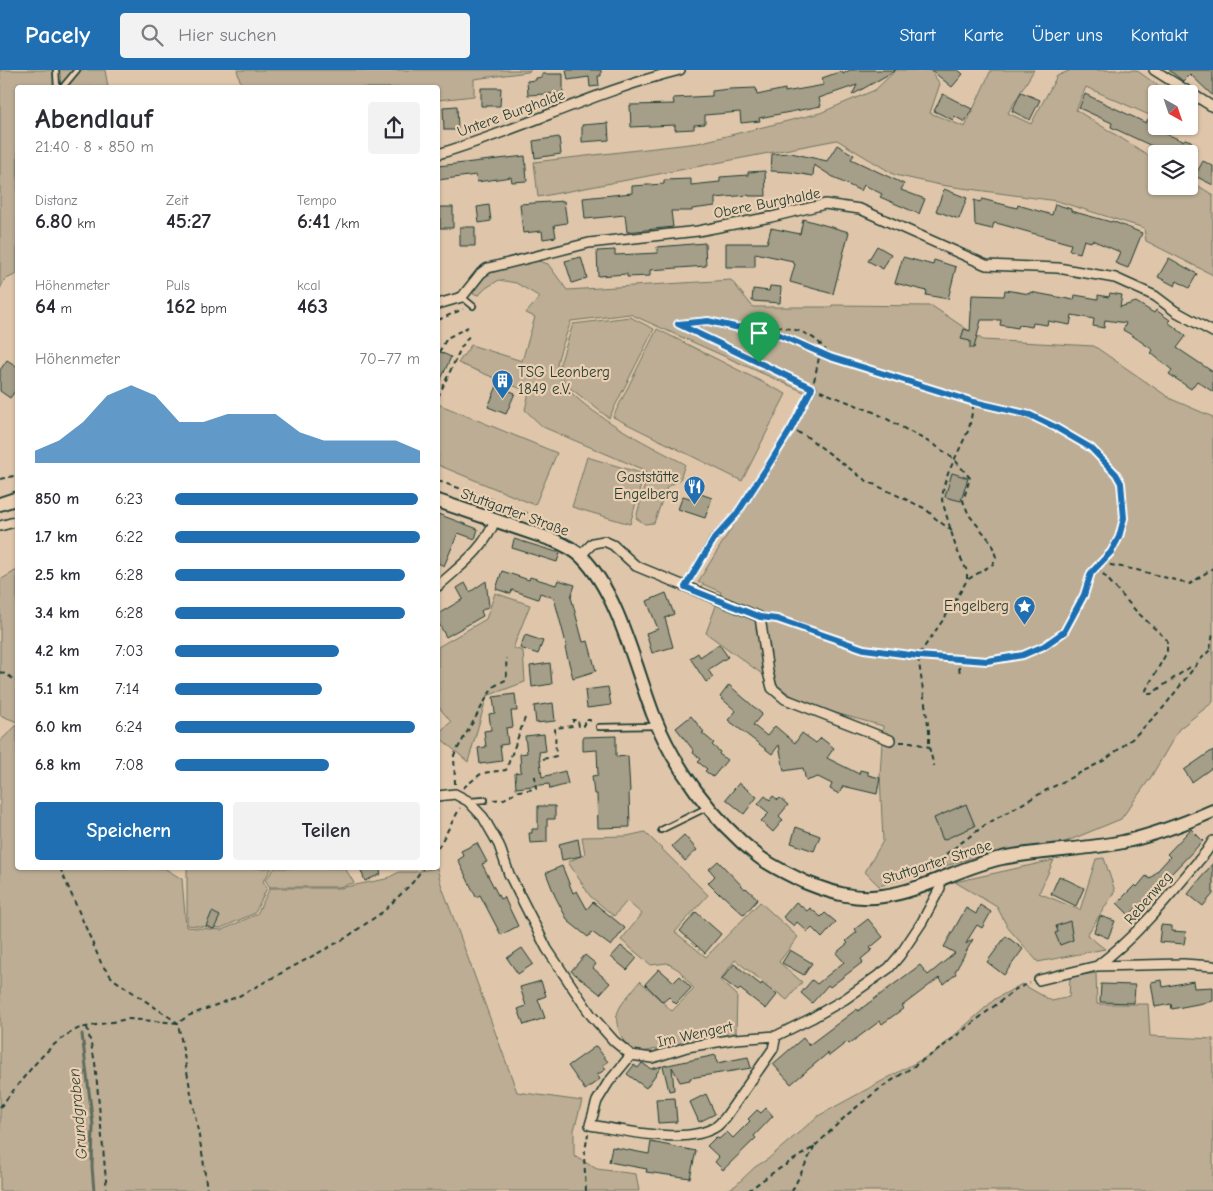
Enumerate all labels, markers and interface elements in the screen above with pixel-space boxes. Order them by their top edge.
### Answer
search box [120,13,470,58]
text: Pacely [25,21,90,49]
icon: search [138,21,166,49]
text: Hier suchen [178,24,277,46]
text: Start [899,25,936,46]
text: Karte [964,25,1004,46]
text: Über uns [1032,25,1103,46]
text: Kontakt [1131,25,1188,46]
street label: Untere Burghalde [455,85,568,141]
north arrow [1148,85,1198,135]
map controls [1148,85,1198,195]
button: share [368,102,420,154]
text: Abendlauf [35,103,153,135]
text: 21:40 · 8 × 850 m [35,138,154,156]
button: layers [1148,145,1198,195]
street label: Obere Burghalde [712,184,822,222]
text: Distanz [35,192,77,209]
text: Zeit [166,192,188,209]
text: Tempo [297,192,337,209]
text: 6.80 [35,209,73,233]
text: 45:27 [166,209,211,233]
text: 6:41 [297,209,330,233]
text: km [73,215,96,232]
text: /km [330,215,360,232]
text: Höhenmeter [35,277,110,294]
text: Puls [166,277,190,294]
text: kcal [297,277,321,294]
text: 64 [35,294,56,318]
text: 162 [166,294,196,318]
text: 463 [297,294,328,318]
text: m [56,300,72,317]
text: bpm [196,300,227,317]
pin [738,312,780,363]
icon: arrive [745,319,773,347]
text: Höhenmeter [35,350,120,368]
text: 70–77 m [359,350,420,368]
place label: TSG Leonberg 1849 e.V. [518,363,610,398]
building icon: TSG Leonberg 1849 e.V. [490,369,514,400]
place label: Gaststätte Engelberg [614,468,679,503]
restaurant icon: Gaststätte Engelberg [683,474,707,505]
street label: Stuttgarter Straße [458,484,572,540]
text: 850 m [35,490,79,508]
text: 6:23 [115,490,143,508]
text: 1.7 km [35,528,78,546]
text: 6:22 [115,528,143,546]
text: 2.5 km [35,566,81,584]
text: 6:28 [115,566,143,584]
place icon: Engelberg [1013,594,1037,625]
place label: Engelberg [944,597,1009,615]
text: 3.4 km [35,604,80,622]
text: 6:28 [115,604,143,622]
text: 4.2 km [35,642,80,660]
text: 7:03 [115,642,143,660]
text: 5.1 km [35,680,79,698]
text: 7:14 [115,680,140,698]
text: 6.0 km [35,718,82,736]
text: 6:24 [115,718,143,736]
text: 6.8 km [35,756,81,774]
text: 7:08 [115,756,143,774]
button: Speichern [35,802,223,860]
button: Teilen [233,802,420,860]
street label: Stuttgarter Straße [880,836,994,888]
street label: Rebenweg [1120,868,1176,928]
street label: Im Wengert [656,1017,735,1051]
water label: Grundgraben [65,1067,91,1160]

